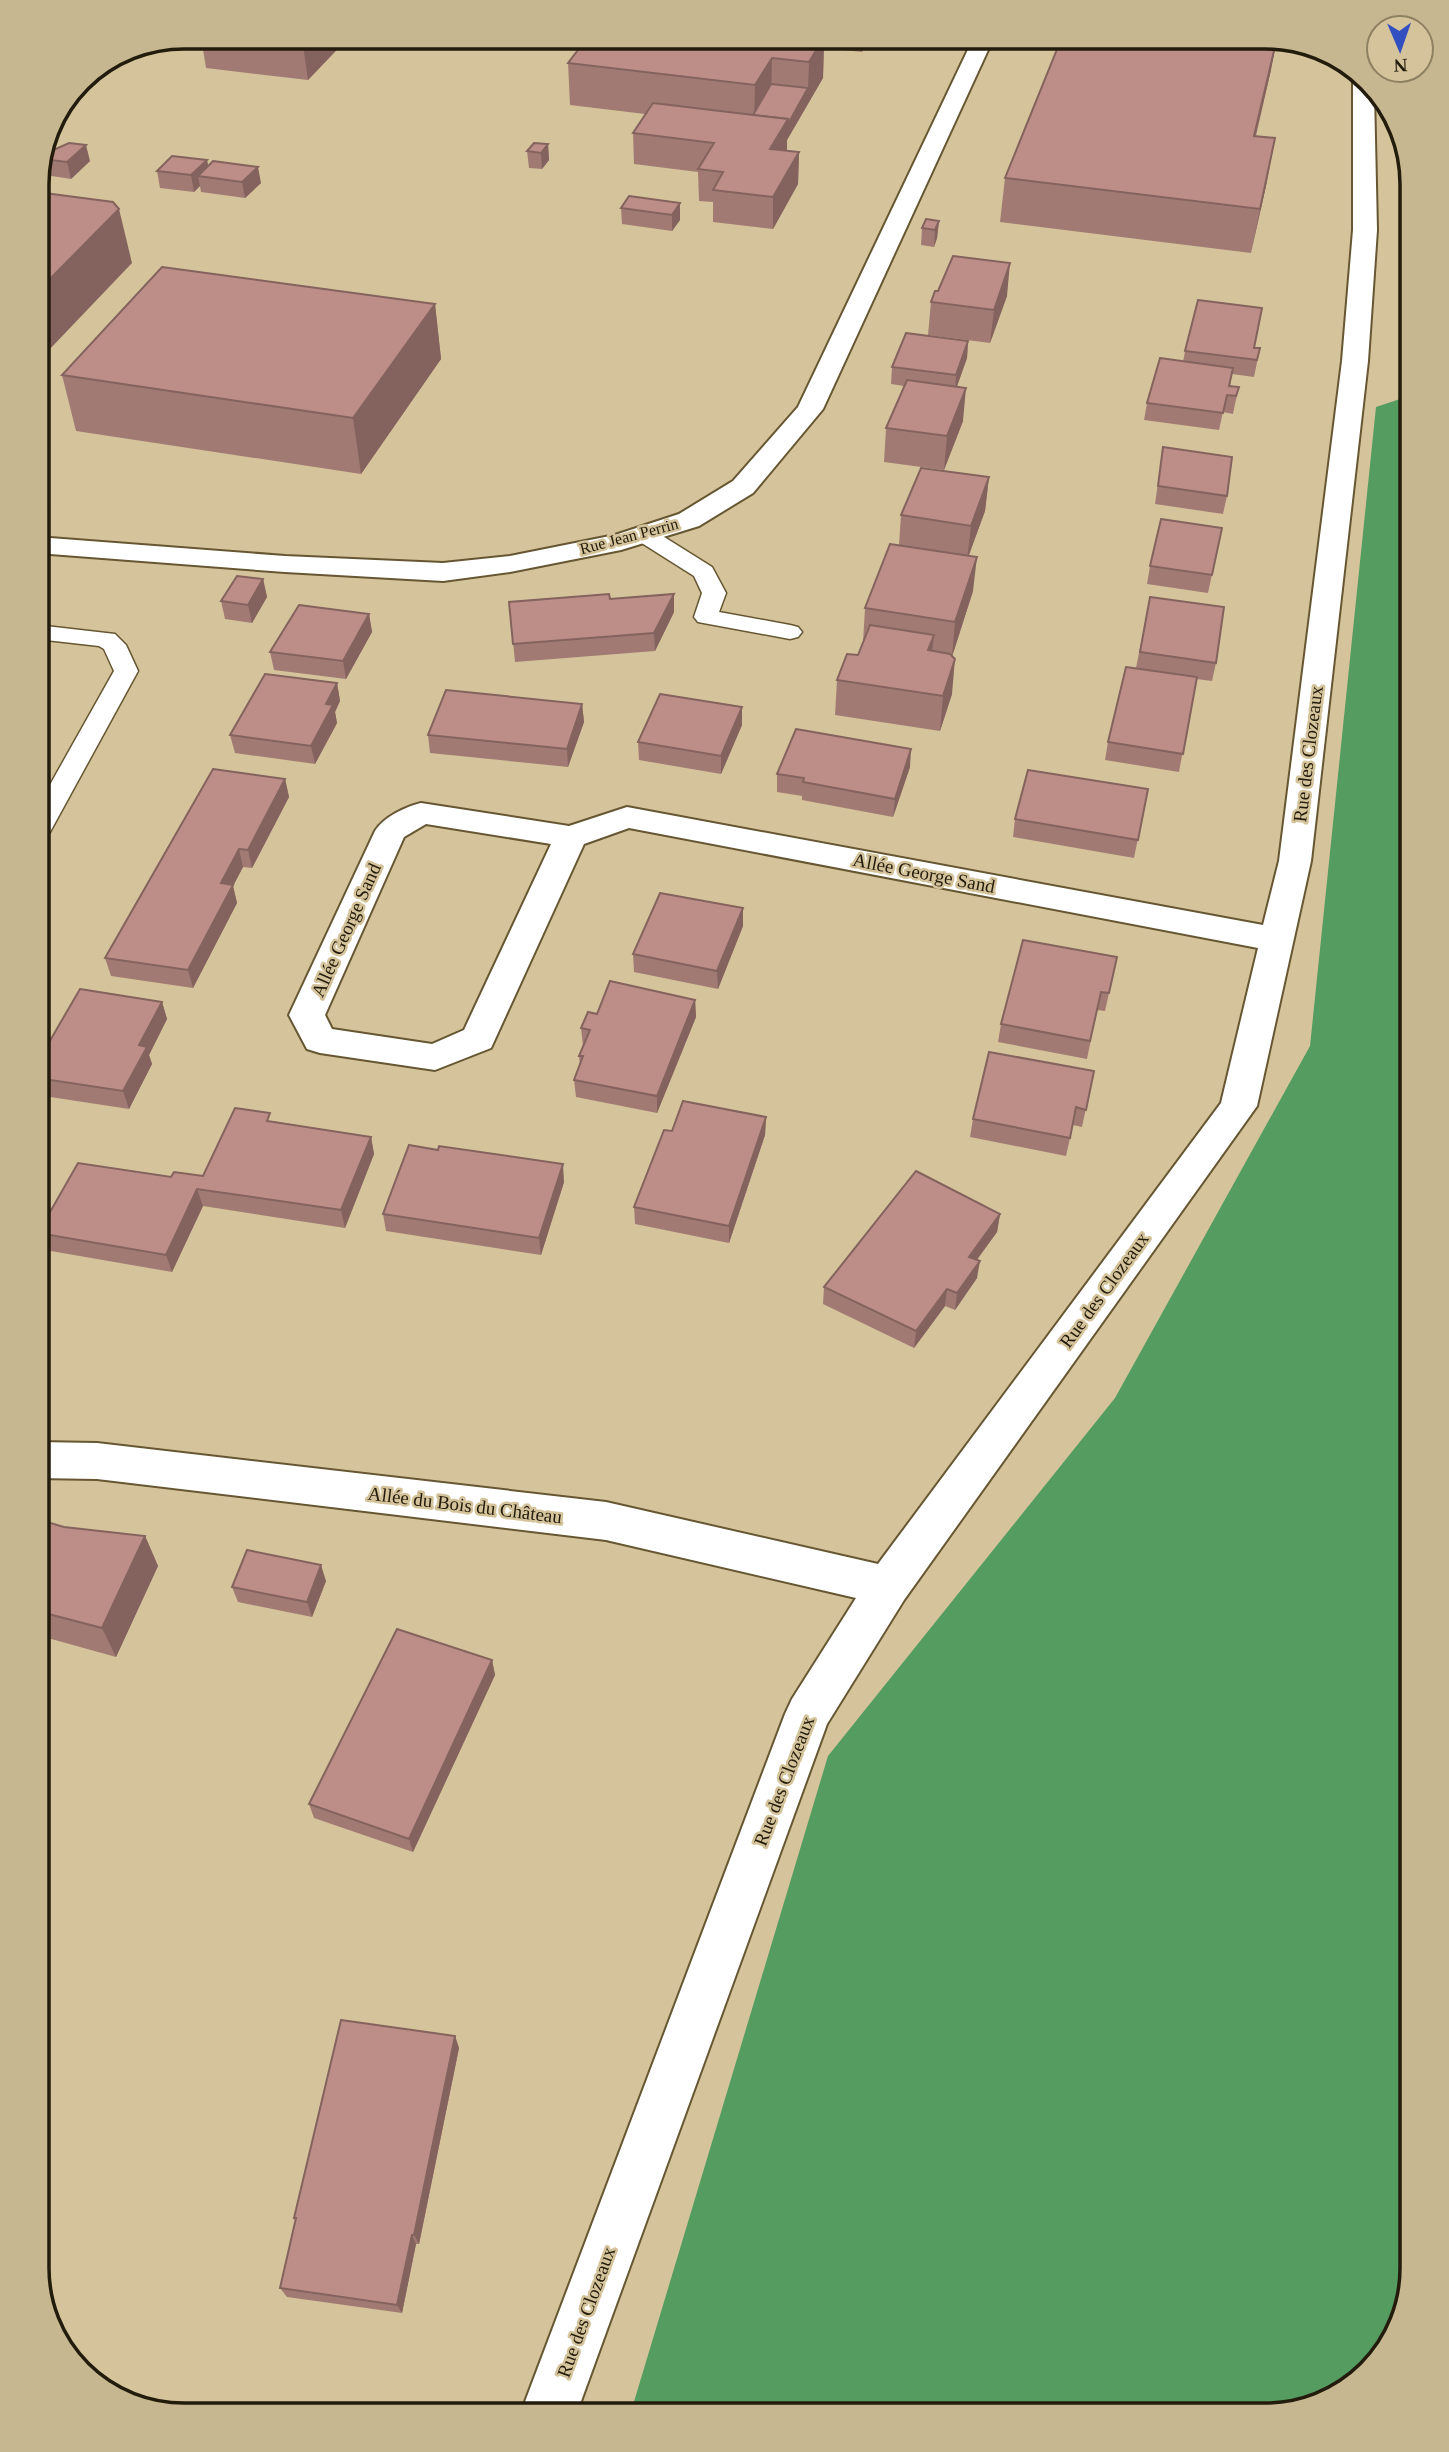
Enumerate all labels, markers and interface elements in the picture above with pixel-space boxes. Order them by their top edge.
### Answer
north arrow [1365,14,1435,84]
text: N [1393,55,1408,76]
street label: Rue Jean Perrin [578,515,680,557]
street label: Rue des Clozeaux [1289,684,1327,823]
street label: Allée George Sand [851,849,997,897]
street label: Allée George Sand [307,859,385,1000]
street label: Rue des Clozeaux [1055,1228,1153,1352]
street label: Allée du Bois du Château [367,1483,564,1527]
street label: Rue des Clozeaux [750,1713,819,1849]
street label: Rue des Clozeaux [553,2243,619,2380]

